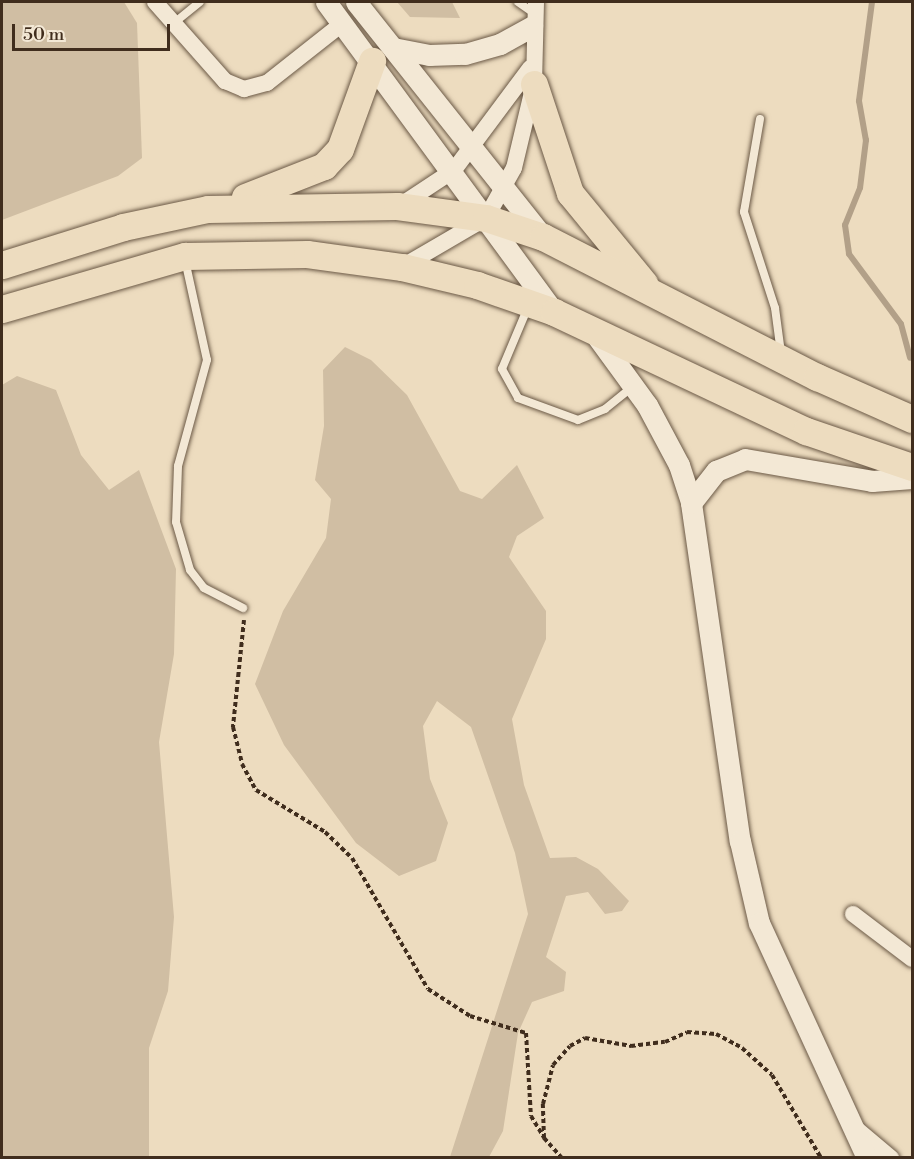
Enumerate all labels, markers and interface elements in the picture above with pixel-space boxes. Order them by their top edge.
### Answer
scale bar [15,12,172,50]
text: 50 m [23,23,64,46]

